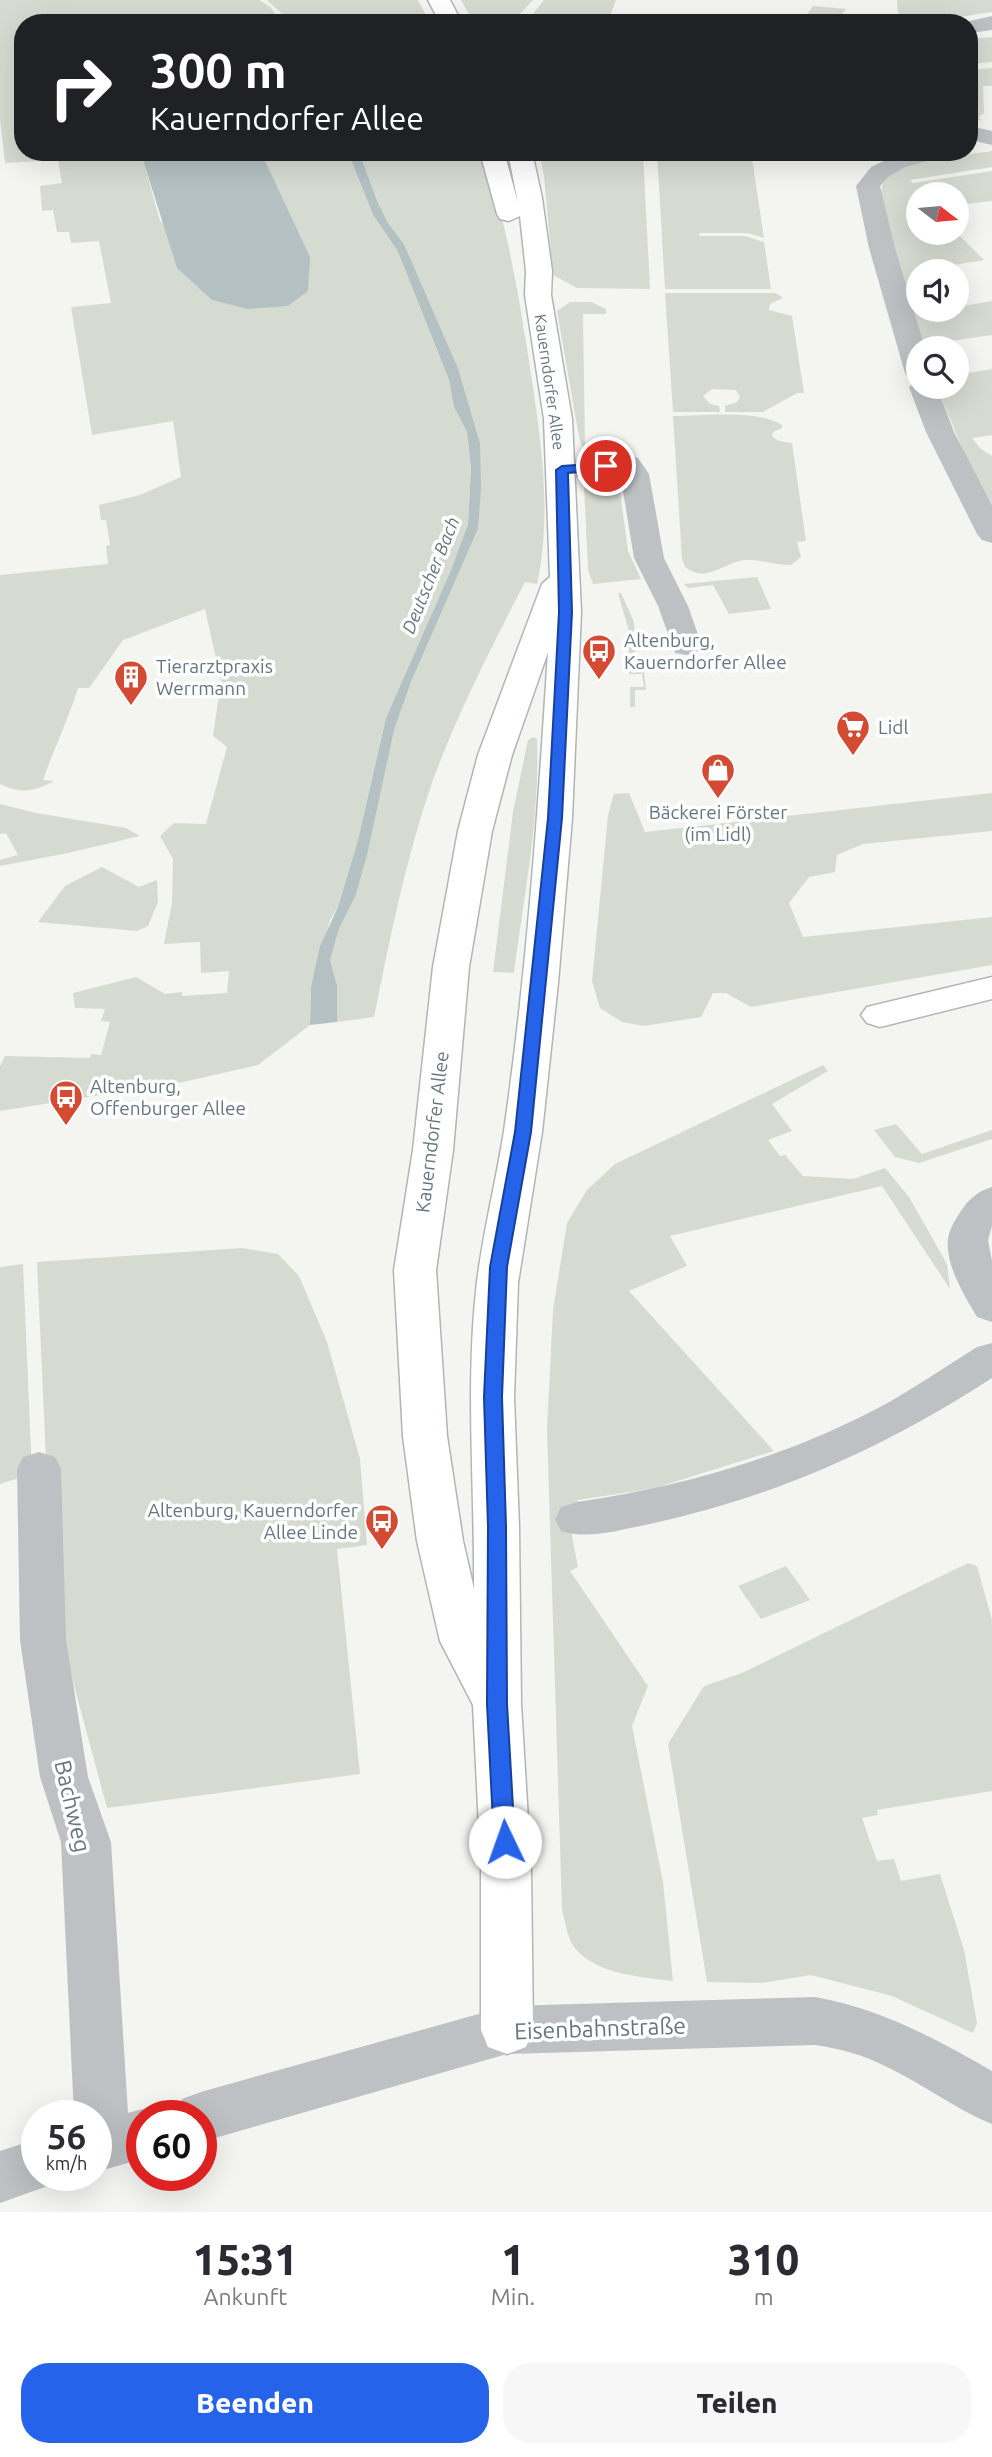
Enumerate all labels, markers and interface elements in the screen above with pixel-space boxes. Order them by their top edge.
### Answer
icon: right [35,42,126,133]
text: 300 m [150,42,287,97]
text: Kauerndorfer Allee [150,100,424,136]
north arrow [906,182,970,245]
map controls [906,182,969,399]
button: sound [906,259,969,322]
street label: Kauerndorfer Allee [532,313,568,451]
button: search [906,336,969,399]
pin [576,436,636,496]
icon: arrive [587,447,625,485]
water label: Deutscher Bach [398,514,462,636]
place label: Altenburg, Kauerndorfer Allee [624,629,787,673]
bus stop icon: Altenburg, Kauerndorfer Allee [580,632,618,681]
place label: Tierarztpraxis Werrmann [156,655,273,699]
building icon: Tierarztpraxis Werrmann [112,658,150,707]
supermarket icon: Lidl [834,708,872,757]
place label: Lidl [878,716,908,738]
shop icon: Bäckerei Förster (im Lidl) [699,751,737,800]
place label: Bäckerei Förster (im Lidl) [649,801,787,845]
street label: Kauerndorfer Allee [411,1050,453,1214]
place label: Altenburg, Offenburger Allee [90,1075,246,1119]
bus stop icon: Altenburg, Offenburger Allee [47,1078,85,1127]
place label: Altenburg, Kauerndorfer Allee Linde [148,1499,358,1543]
bus stop icon: Altenburg, Kauerndorfer Allee Linde [363,1502,401,1551]
street label: Bachweg [50,1757,96,1855]
position arrow [468,1805,542,1879]
street label: Eisenbahnstraße [514,2013,686,2043]
speed limit sign: 60 [126,2100,217,2191]
text: 56 [47,2116,86,2156]
text: km/h [46,2153,87,2173]
text: 15:31 [193,2236,298,2283]
text: 1 [501,2236,525,2283]
text: 310 [728,2236,799,2283]
text: Ankunft [204,2284,287,2309]
text: Min. [491,2284,535,2309]
text: m [754,2284,774,2309]
button: Beenden [21,2363,489,2443]
button: Teilen [503,2363,971,2443]

